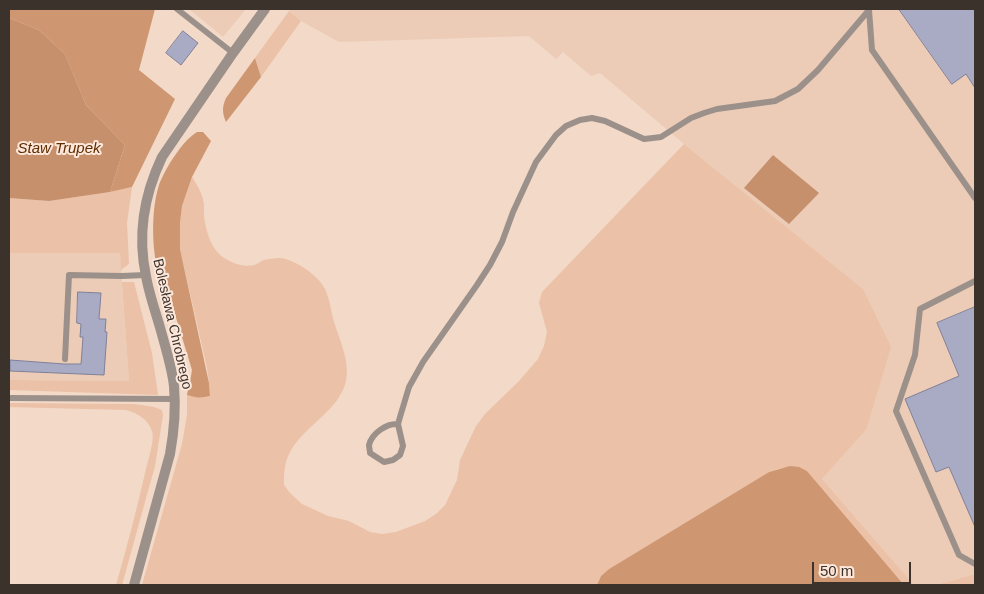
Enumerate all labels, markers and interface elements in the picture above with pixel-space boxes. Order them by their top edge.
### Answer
water label: Staw Trupek [17,140,101,158]
street label: Bolesława Chrobrego [149,257,195,391]
scale bar [814,552,913,584]
text: 50 m [820,562,853,579]

